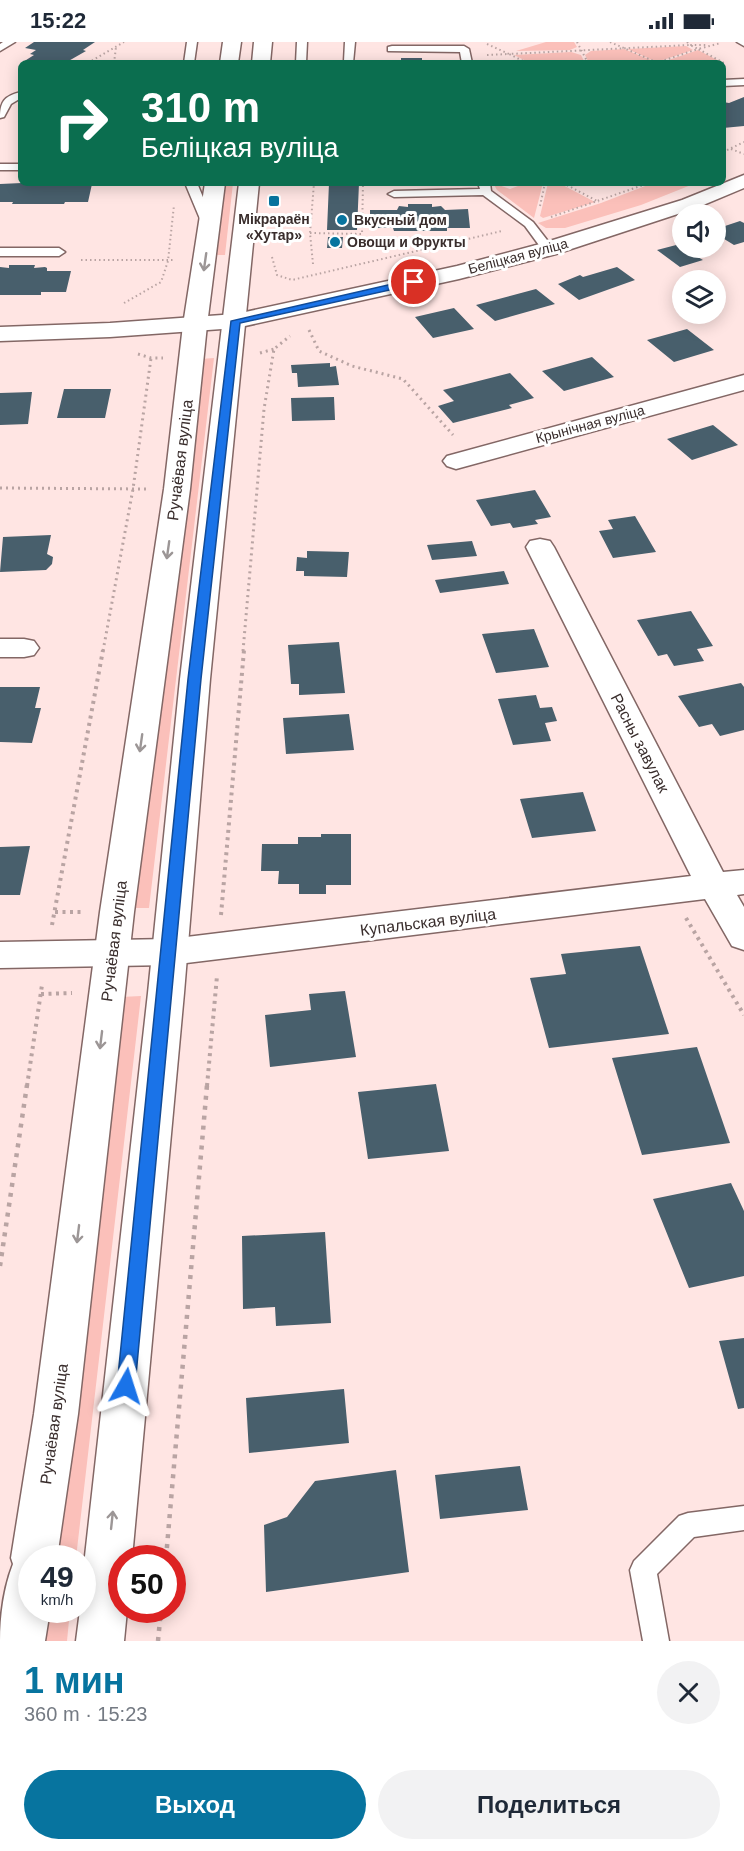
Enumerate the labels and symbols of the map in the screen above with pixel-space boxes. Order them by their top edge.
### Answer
marker: Мікрараён «Хутар» [267,194,281,208]
place label: Мікрараён «Хутар» [238,211,310,243]
place label: Вкусный дом [354,212,447,228]
marker: Вкусный дом [335,213,349,227]
place label: Овощи и Фрукты [347,234,466,250]
marker: Овощи и Фрукты [328,235,342,249]
street label: Беліцкая вуліца [466,235,570,277]
one-way arrow [199,252,210,271]
pin [388,256,439,307]
street label: Ручаёвая вуліца [164,398,196,522]
street label: Крынічная вуліца [534,402,646,446]
one-way arrow [163,539,174,559]
street label: Расны завулак [608,691,673,796]
one-way arrow [135,732,146,752]
street label: Ручаёвая вуліца [98,879,130,1003]
street label: Купальская вуліца [359,905,497,939]
one-way arrow [96,1030,107,1049]
one-way arrow [72,1223,83,1243]
position arrow [94,1354,158,1418]
street label: Ручаёвая вуліца [37,1362,71,1486]
one-way arrow [107,1511,118,1531]
speed limit sign: 50 [108,1545,186,1623]

